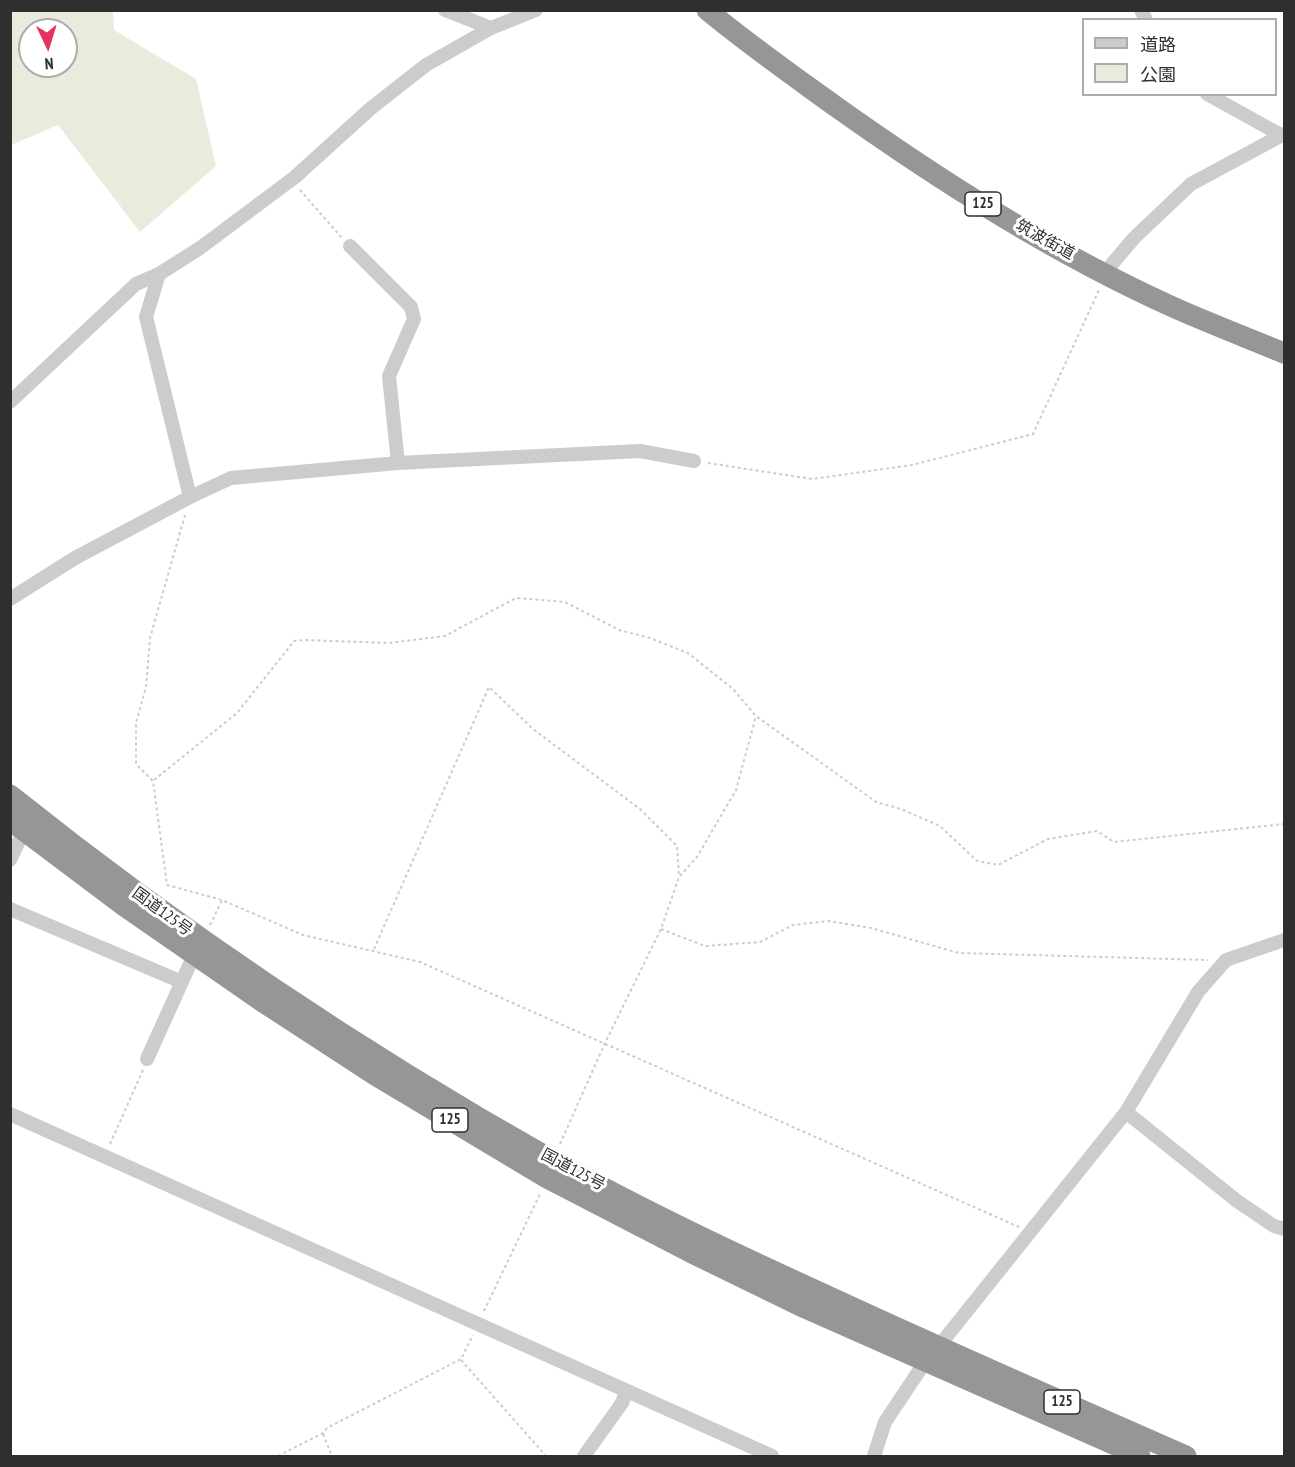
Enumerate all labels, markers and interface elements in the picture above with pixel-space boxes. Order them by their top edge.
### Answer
north arrow [18,18,78,78]
legend [1082,18,1277,96]
text: 道路 [1140,33,1176,56]
text: N [44,54,54,74]
text: 公園 [1140,63,1176,86]
road number: 125 [965,192,1001,216]
street label: 筑波街道 [1012,216,1078,264]
street label: 国道125号 [128,884,196,940]
road number: 125 [432,1108,468,1132]
street label: 国道125号 [538,1145,608,1195]
road number: 125 [1044,1390,1080,1414]

